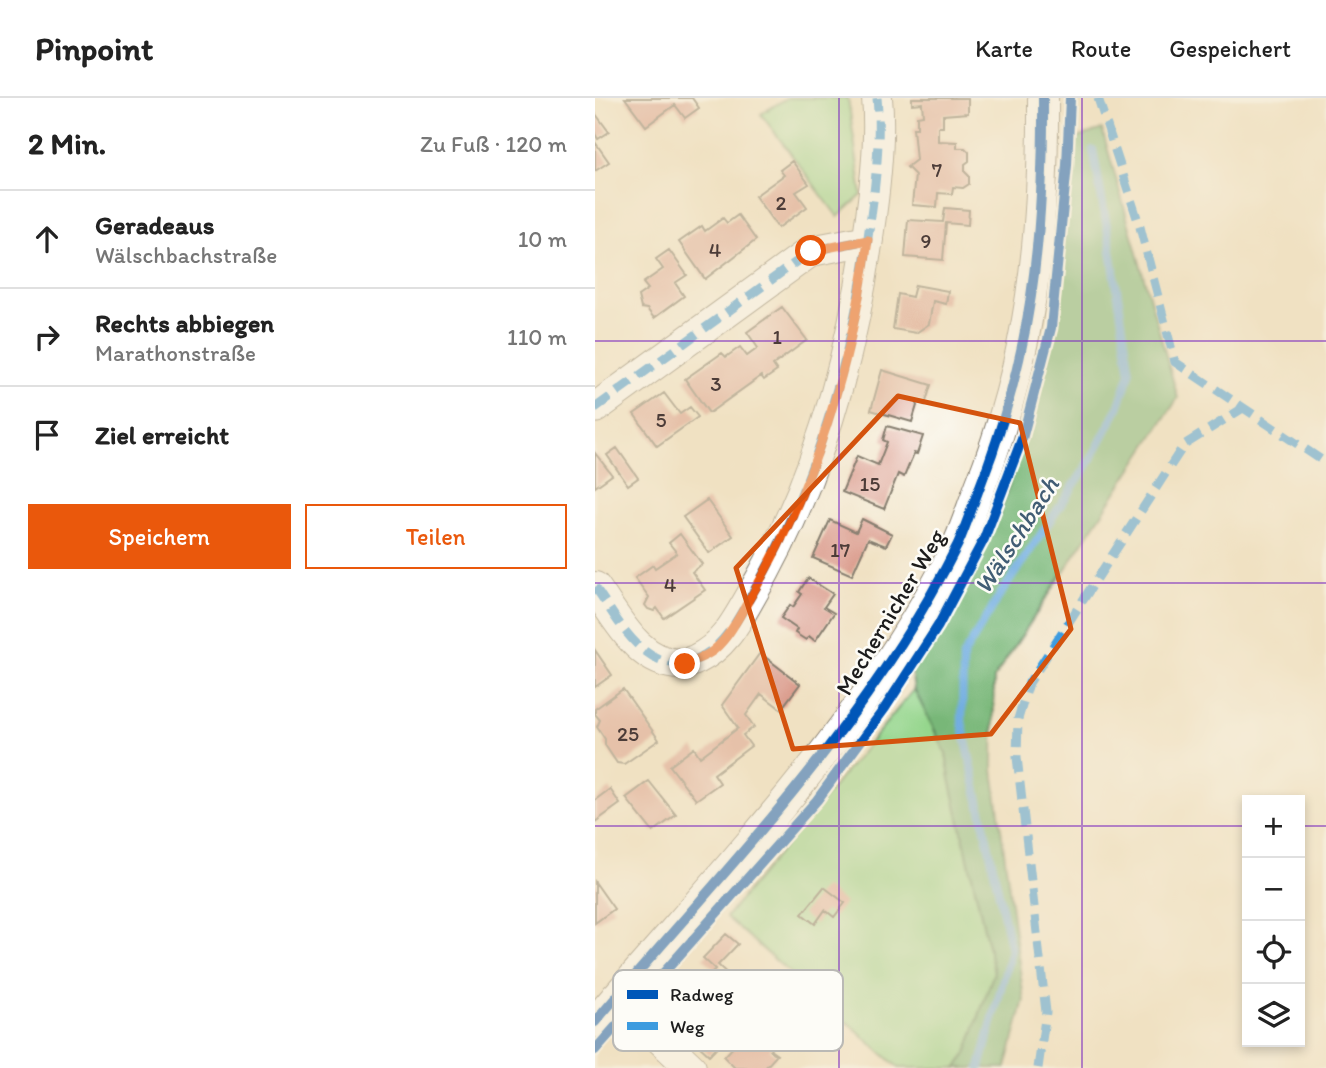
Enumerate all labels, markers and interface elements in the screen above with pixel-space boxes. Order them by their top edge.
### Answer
text: Pinpoint [35,29,153,68]
text: Karte [975,34,1033,63]
text: Route [1071,34,1131,63]
text: Gespeichert [1169,34,1291,63]
text: 2 Min. [28,125,106,162]
text: Zu Fuß · 120 m [420,130,567,158]
house number: 7 [932,157,942,182]
house number: 2 [775,190,787,215]
text: Geradeaus [95,209,214,241]
icon: ahead [28,220,66,258]
text: 10 m [518,225,567,253]
house number: 9 [921,228,931,253]
route start [795,235,826,266]
house number: 4 [709,237,722,262]
text: Wälschbachstraße [95,241,277,269]
text: Rechts abbiegen [95,307,274,339]
icon: right [28,318,66,356]
text: 110 m [507,323,567,351]
house number: 1 [772,324,782,349]
text: Marathonstraße [95,339,256,367]
house number: 3 [710,371,722,396]
house number: 5 [655,407,667,432]
icon: arrive [28,416,66,454]
text: Ziel erreicht [95,419,229,451]
water label: Wälschbach [966,470,1066,600]
house number: 15 [860,471,880,496]
button: Speichern [28,504,291,569]
button: Teilen [305,504,567,569]
street label: Mechernicher Weg [829,523,951,700]
house number: 17 [830,537,850,562]
house number: 4 [664,572,677,597]
route end [669,648,700,679]
house number: 25 [617,721,639,746]
map controls [1242,795,1305,1047]
button: + [1242,795,1305,858]
button: − [1242,858,1305,921]
button: locate [1242,921,1305,984]
legend [613,970,843,1051]
text: Radweg [670,983,734,1006]
button: layers [1242,984,1305,1047]
text: Weg [670,1015,705,1038]

